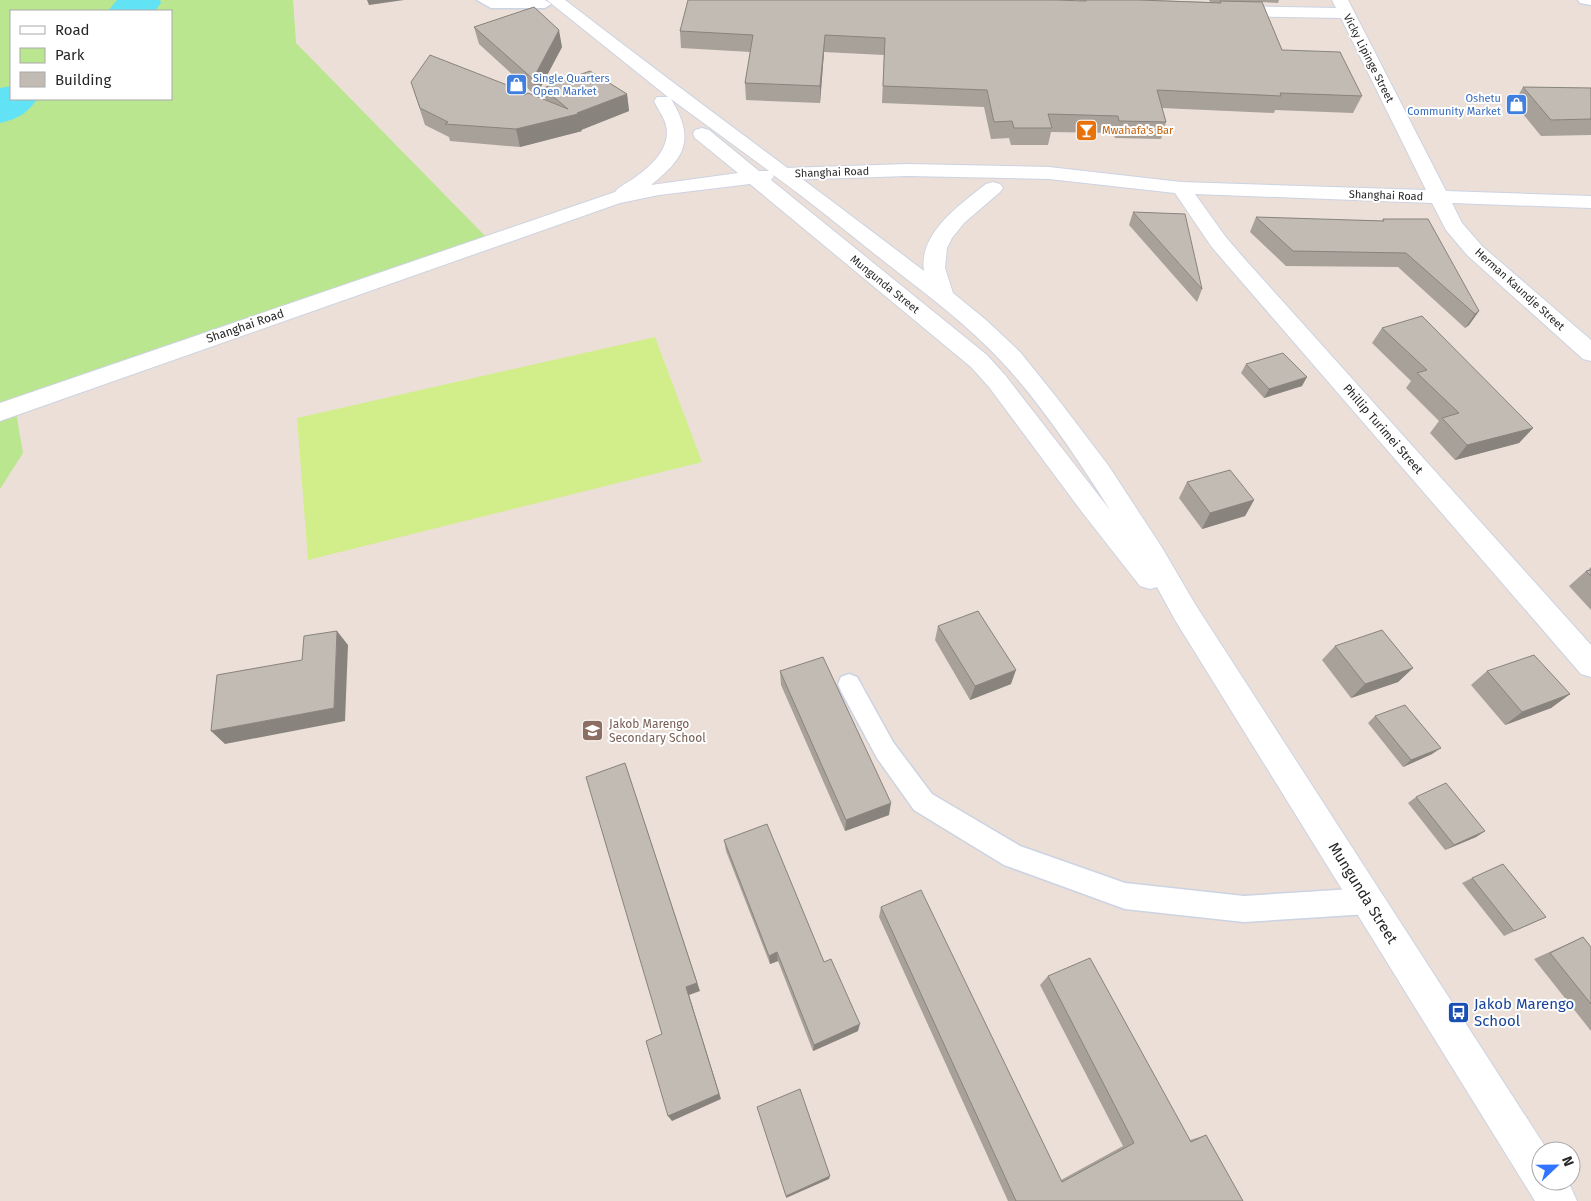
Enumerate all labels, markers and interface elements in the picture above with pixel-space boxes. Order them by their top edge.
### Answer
legend [10,10,172,100]
street label: Vicky Lipinge Street [1341,12,1396,105]
text: Road [55,21,90,39]
text: Park [55,46,85,64]
text: Building [55,71,111,89]
shop icon: Single Quarters Open Market [505,72,529,96]
place label: Single Quarters Open Market [533,72,610,98]
place label: Oshetu Community Market [1407,92,1501,118]
shop icon: Oshetu Community Market [1505,92,1529,116]
bar icon: Mwahafa's Bar [1074,118,1098,142]
place label: Mwahafa's Bar [1102,124,1174,137]
street label: Shanghai Road [795,165,869,180]
street label: Shanghai Road [1349,188,1423,203]
street label: Herman Kaundje Street [1472,246,1567,333]
street label: Mungunda Street [847,253,922,316]
street label: Shanghai Road [204,306,286,346]
street label: Phillip Turimei Street [1340,381,1426,477]
place label: Jakob Marengo Secondary School [609,717,706,745]
school or university icon: Jakob Marengo Secondary School [581,719,605,743]
street label: Mungunda Street [1325,839,1402,948]
place label: Jakob Marengo School [1474,995,1574,1030]
bus stop icon: Jakob Marengo School [1446,1001,1470,1025]
north arrow [1531,1141,1581,1191]
text: N [1558,1154,1577,1169]

